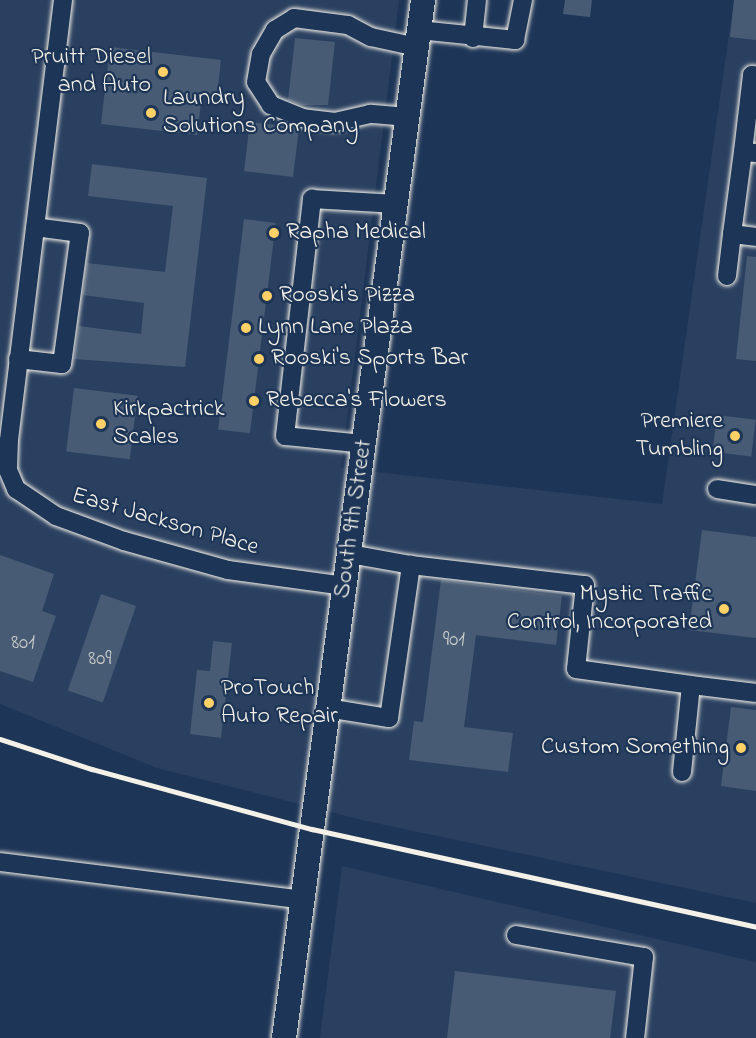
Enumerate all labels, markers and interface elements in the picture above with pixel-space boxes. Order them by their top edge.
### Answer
place label: Pruitt Diesel and Auto [31,44,151,100]
marker: Pruitt Diesel and Auto [156,65,170,79]
place label: Laundry Solutions Company [163,85,358,141]
marker: Laundry Solutions Company [144,106,158,120]
place label: Rapha Medical [286,219,426,247]
marker: Rapha Medical [267,226,281,240]
place label: Rooski's Pizza [279,282,415,310]
marker: Rooski's Pizza [260,289,274,303]
place label: Lynn Lane Plaza [258,314,413,342]
marker: Lynn Lane Plaza [239,321,253,335]
place label: Rooski's Sports Bar [271,345,468,373]
marker: Rooski's Sports Bar [252,352,266,366]
place label: Rebecca's Flowers [266,387,447,415]
marker: Rebecca's Flowers [247,394,261,408]
place label: Kirkpactrick Scales [113,396,225,452]
place label: Premiere Tumbling [635,408,723,464]
marker: Kirkpactrick Scales [94,417,108,431]
marker: Premiere Tumbling [728,429,742,443]
street label: South 9th Street [329,438,379,600]
street label: East Jackson Place [68,482,262,562]
place label: Mystic Traffic Control, Incorporated [507,581,712,637]
marker: Mystic Traffic Control, Incorporated [717,602,731,616]
house number: 901 [443,627,465,653]
house number: 801 [11,630,35,656]
house number: 809 [88,646,112,672]
place label: ProTouch Auto Repair [221,675,338,731]
marker: ProTouch Auto Repair [202,696,216,710]
place label: Custom Something [541,734,729,762]
marker: Custom Something [734,741,748,755]

